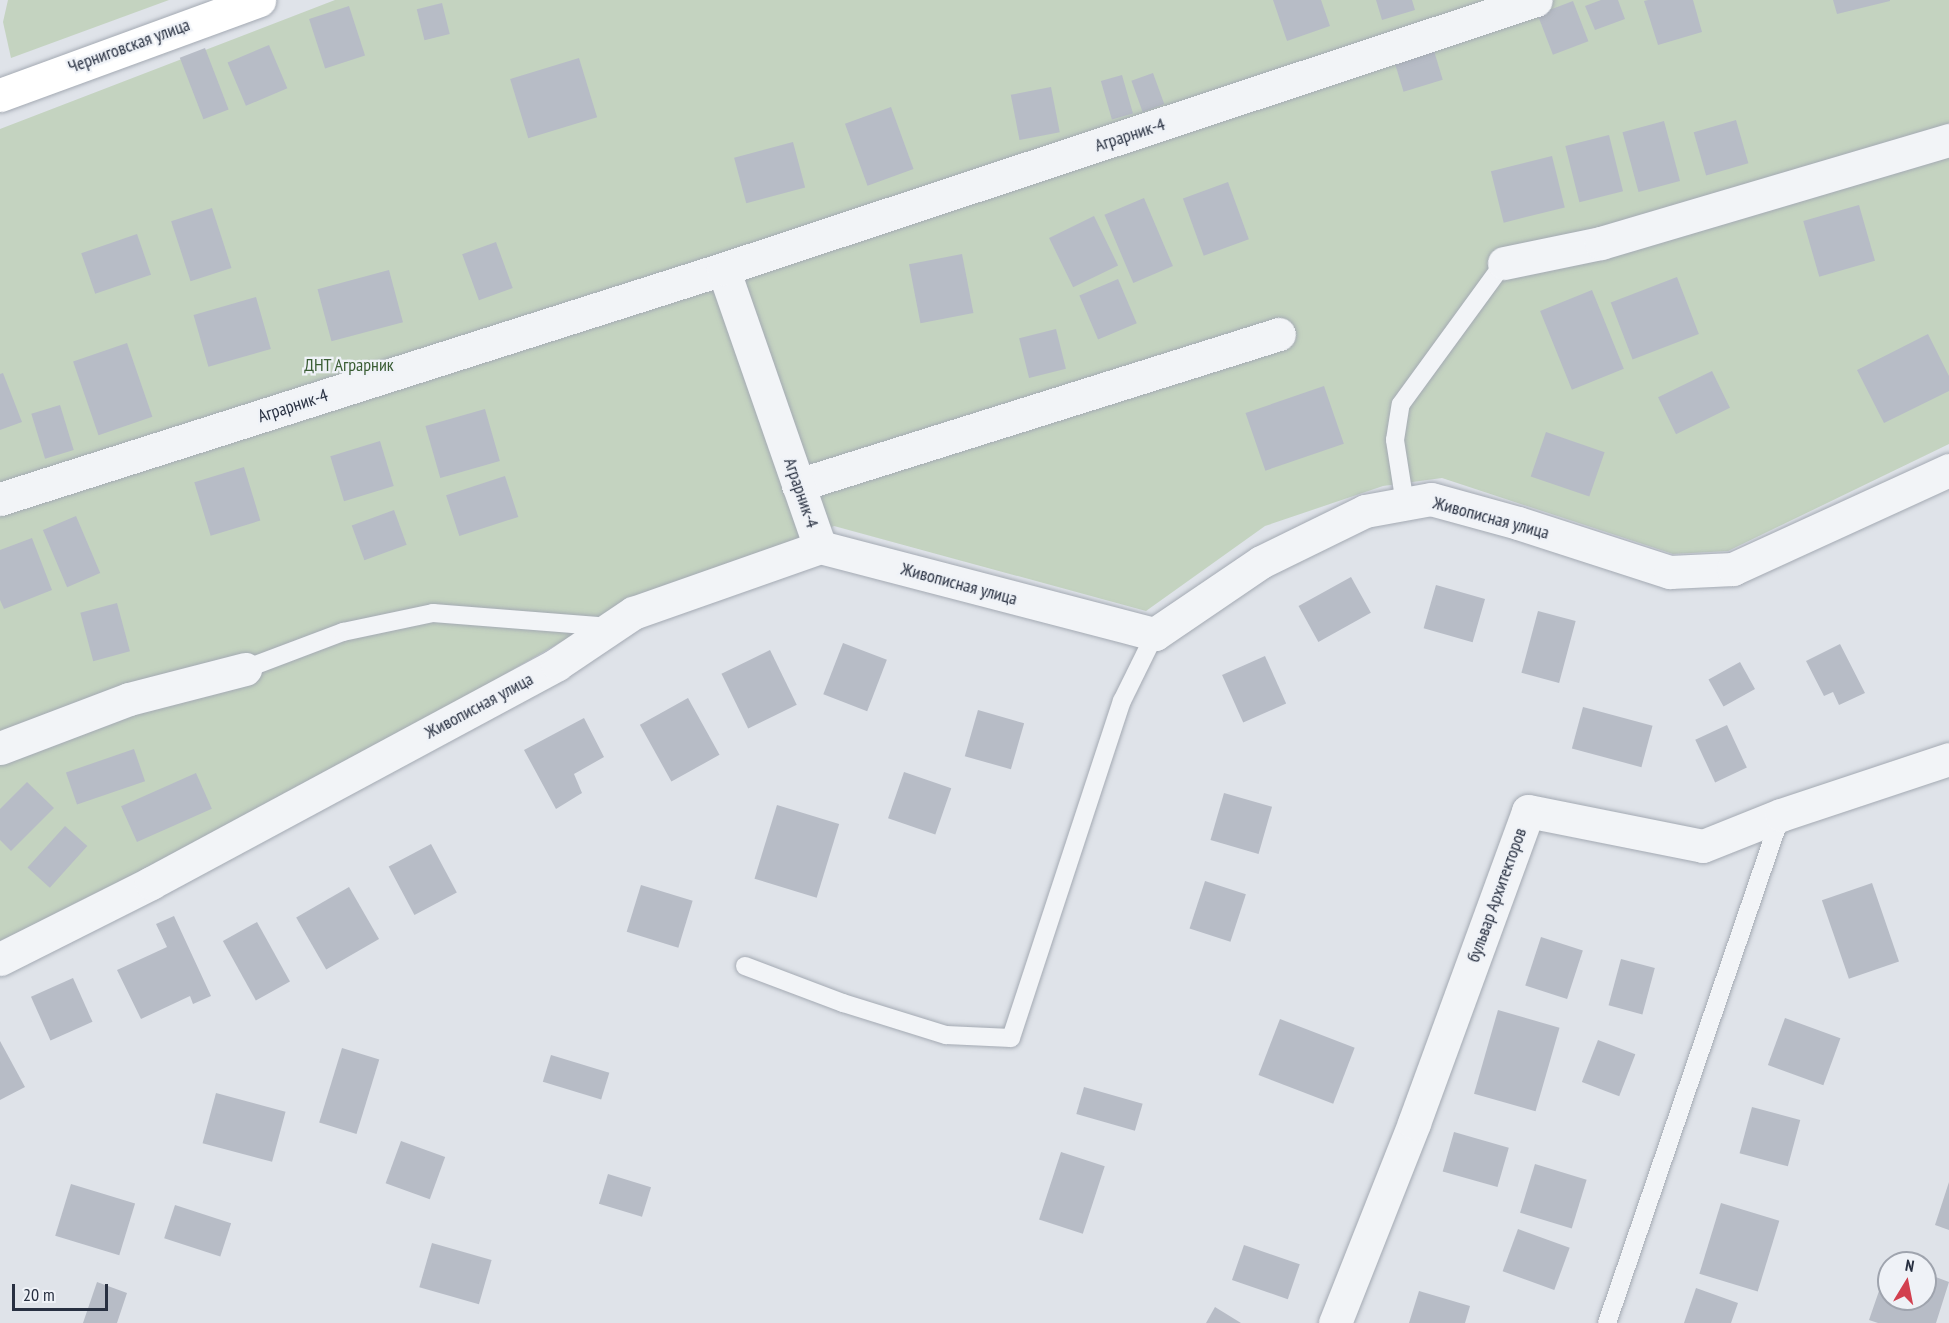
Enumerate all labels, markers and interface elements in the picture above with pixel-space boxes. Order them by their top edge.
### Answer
street label: Черниговская улица [65,14,193,78]
street label: Аграрник-4 [1092,113,1168,157]
park label: ДНТ Аграрник [304,354,394,376]
street label: Аграрник-4 [255,384,331,428]
street label: Аграрник-4 [779,455,823,531]
street label: Живописная улица [1431,492,1551,544]
street label: Живописная улица [899,558,1019,610]
street label: Живописная улица [421,668,537,744]
street label: бульвар Архитекторов [1463,825,1531,965]
north arrow [1877,1251,1937,1311]
text: N [1904,1255,1916,1276]
scale bar [15,1272,111,1310]
text: 20 m [23,1283,55,1306]

